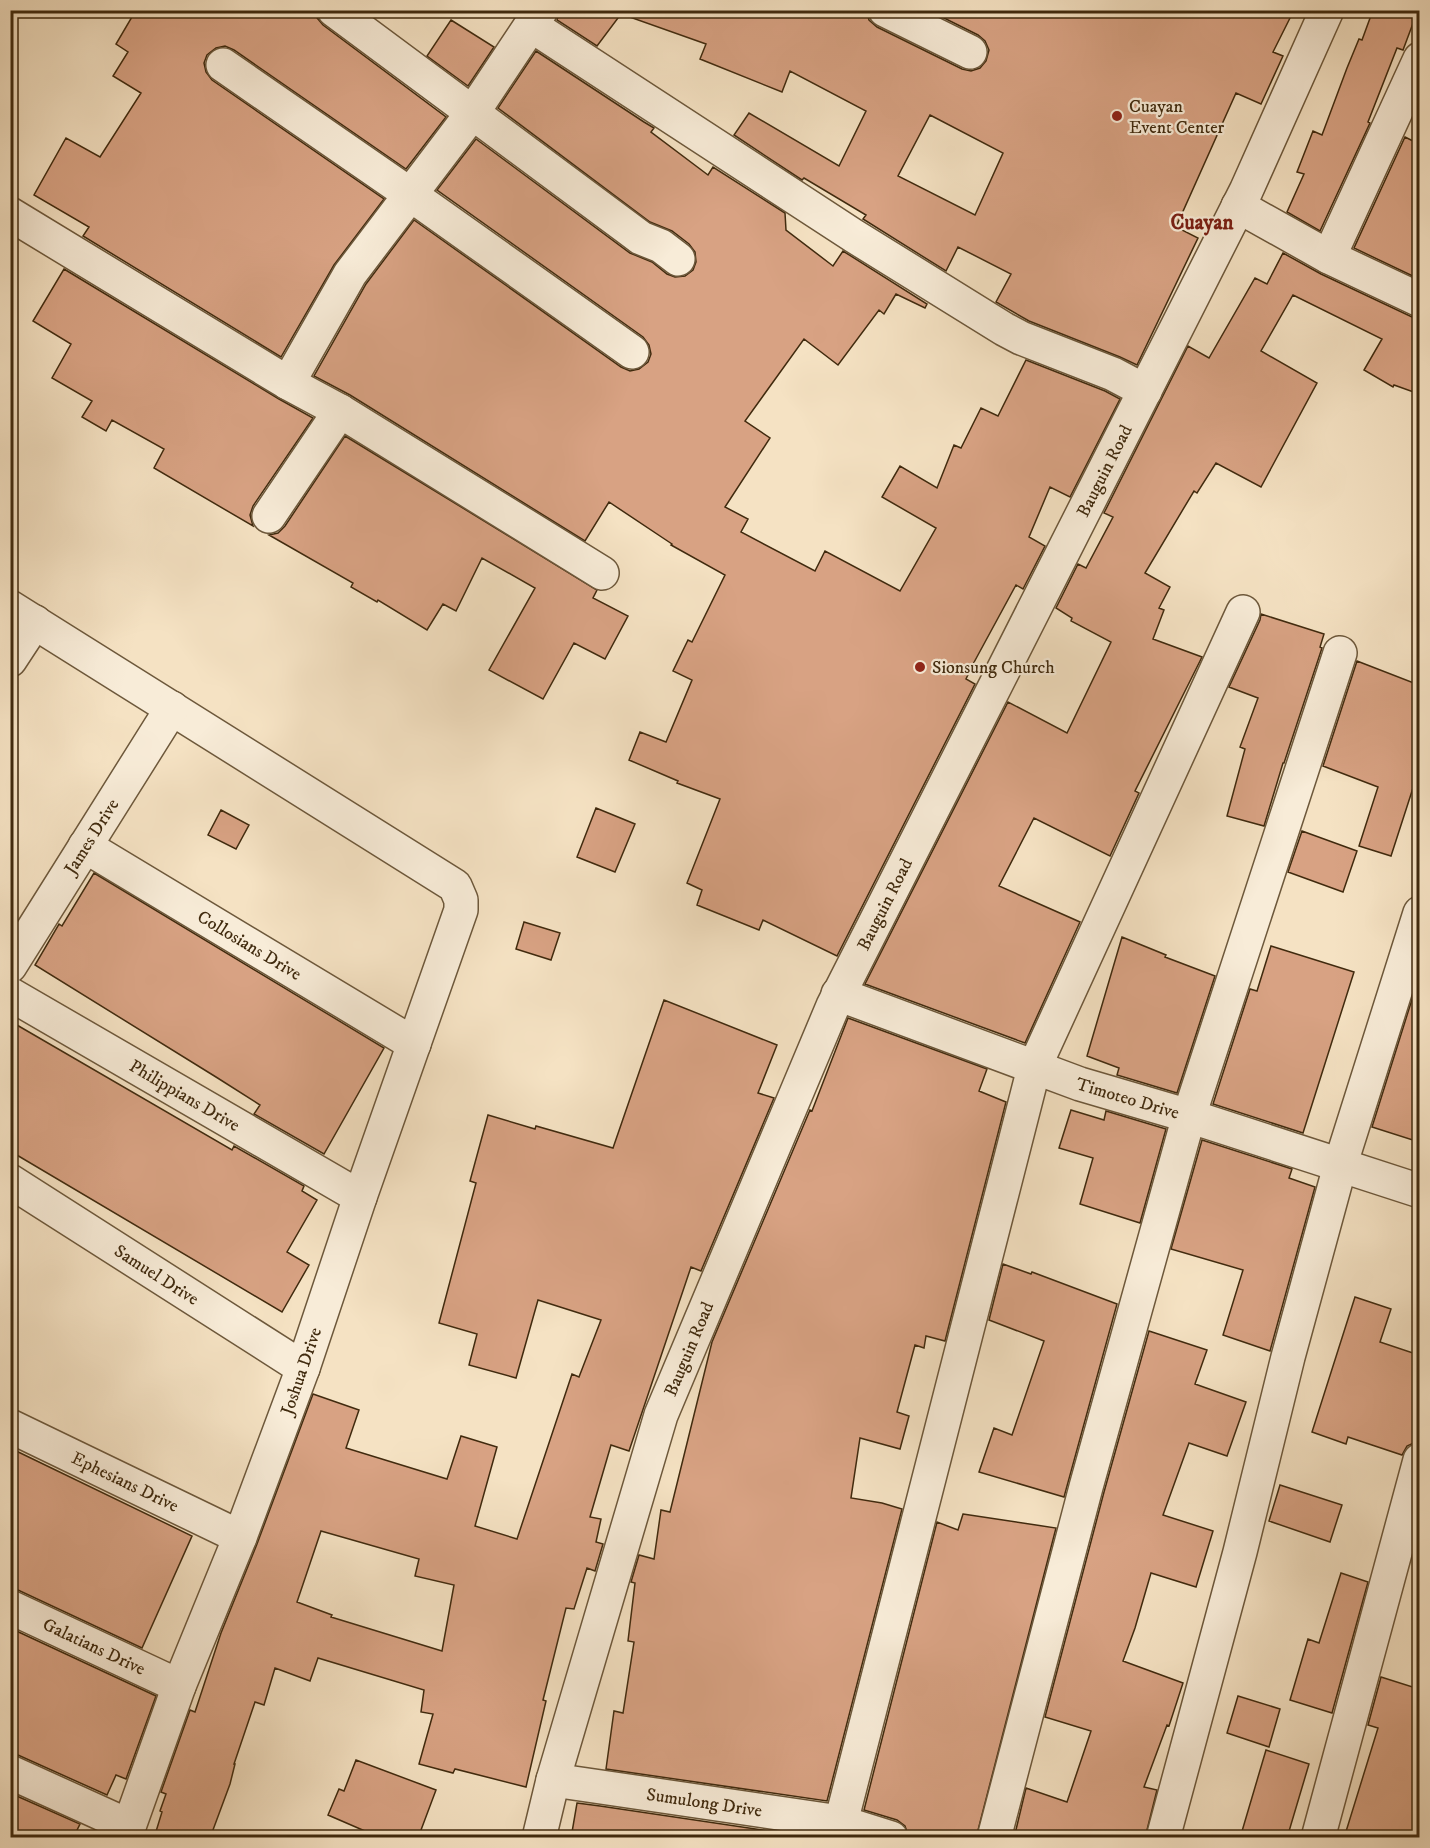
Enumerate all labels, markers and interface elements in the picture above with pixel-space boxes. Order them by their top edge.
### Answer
place label: Cuayan Event Center [1129,96,1225,139]
marker: Cuayan Event Center [1110,109,1124,123]
district label: Cuayan [1171,210,1234,236]
street label: Bauguin Road [1073,421,1138,521]
place label: Sionsung Church [932,657,1055,679]
marker: Sionsung Church [913,660,927,674]
street label: James Drive [59,795,124,881]
street label: Bauguin Road [853,855,918,955]
street label: Collosians Drive [193,906,305,986]
street label: Philippians Drive [125,1055,244,1137]
street label: Timoteo Drive [1073,1073,1182,1125]
street label: Samuel Drive [110,1240,203,1311]
street label: Bauguin Road [660,1299,719,1400]
street label: Joshua Drive [276,1325,327,1420]
street label: Ephesians Drive [68,1447,182,1518]
street label: Galatians Drive [39,1614,149,1681]
street label: Sumulong Drive [645,1784,763,1822]

